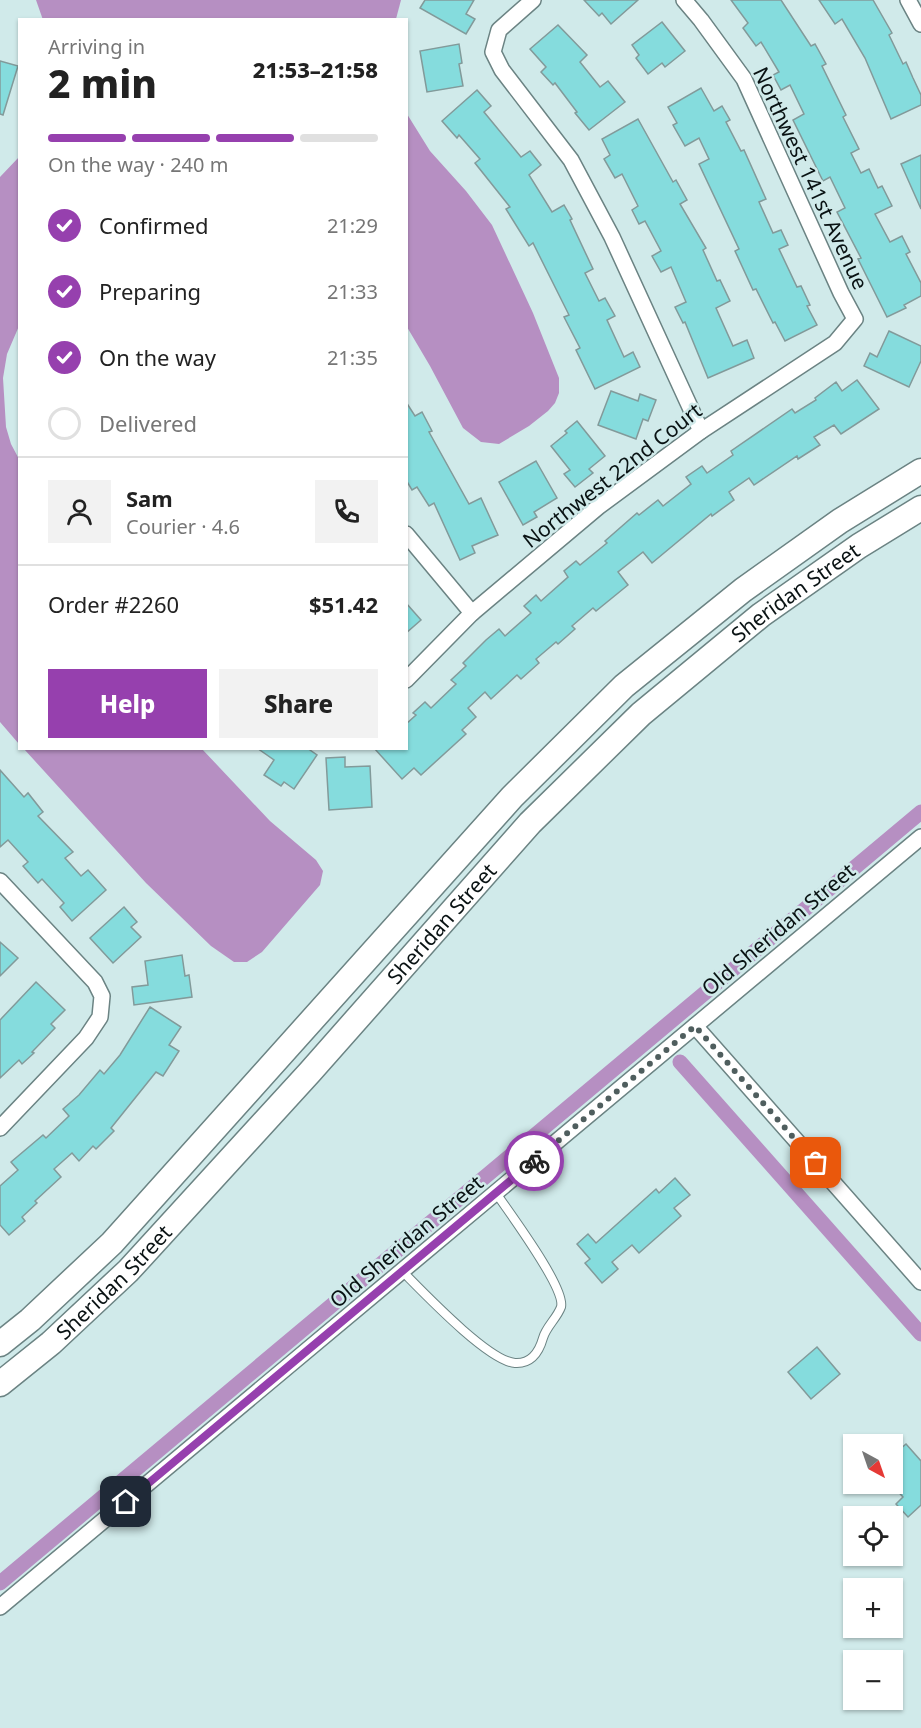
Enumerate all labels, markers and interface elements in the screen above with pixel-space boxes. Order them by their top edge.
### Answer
text: Arriving in [48,33,145,60]
text: 21:53–21:58 [253,54,378,84]
text: 2 min [48,56,157,109]
street label: Northwest 141st Avenue [747,62,875,294]
text: On the way · 240 m [48,151,228,178]
icon: check [48,209,81,242]
text: Confirmed [99,210,209,240]
text: 21:29 [327,212,378,239]
icon: check [48,275,81,308]
text: Preparing [99,276,201,306]
text: 21:33 [327,278,378,305]
icon: check [48,341,81,374]
text: On the way [99,342,216,372]
text: 21:35 [327,344,378,371]
street label: Northwest 22nd Court [517,396,708,554]
text: Delivered [99,408,197,438]
button: person [48,480,111,543]
button: phone [315,480,378,543]
text: Sam [126,483,173,513]
text: Courier · 4.6 [126,513,240,540]
street label: Sheridan Street [725,536,865,648]
text: Order #2260 [48,589,179,619]
text: $51.42 [309,589,378,619]
button: Help [48,669,207,738]
button: Share [219,669,378,738]
street label: Old Sheridan Street [695,856,861,1002]
street label: Sheridan Street [380,857,503,990]
courier [504,1131,564,1191]
pin [790,1137,841,1188]
icon: bike [518,1145,551,1178]
icon: bag [799,1146,832,1179]
street label: Old Sheridan Street [323,1168,489,1314]
street label: Sheridan Street [50,1218,178,1345]
north arrow [843,1434,903,1494]
map controls [843,1434,903,1710]
pin [100,1476,151,1527]
icon: home [109,1485,142,1518]
button: locate [843,1506,903,1566]
button: + [843,1578,903,1638]
button: − [843,1650,903,1710]

